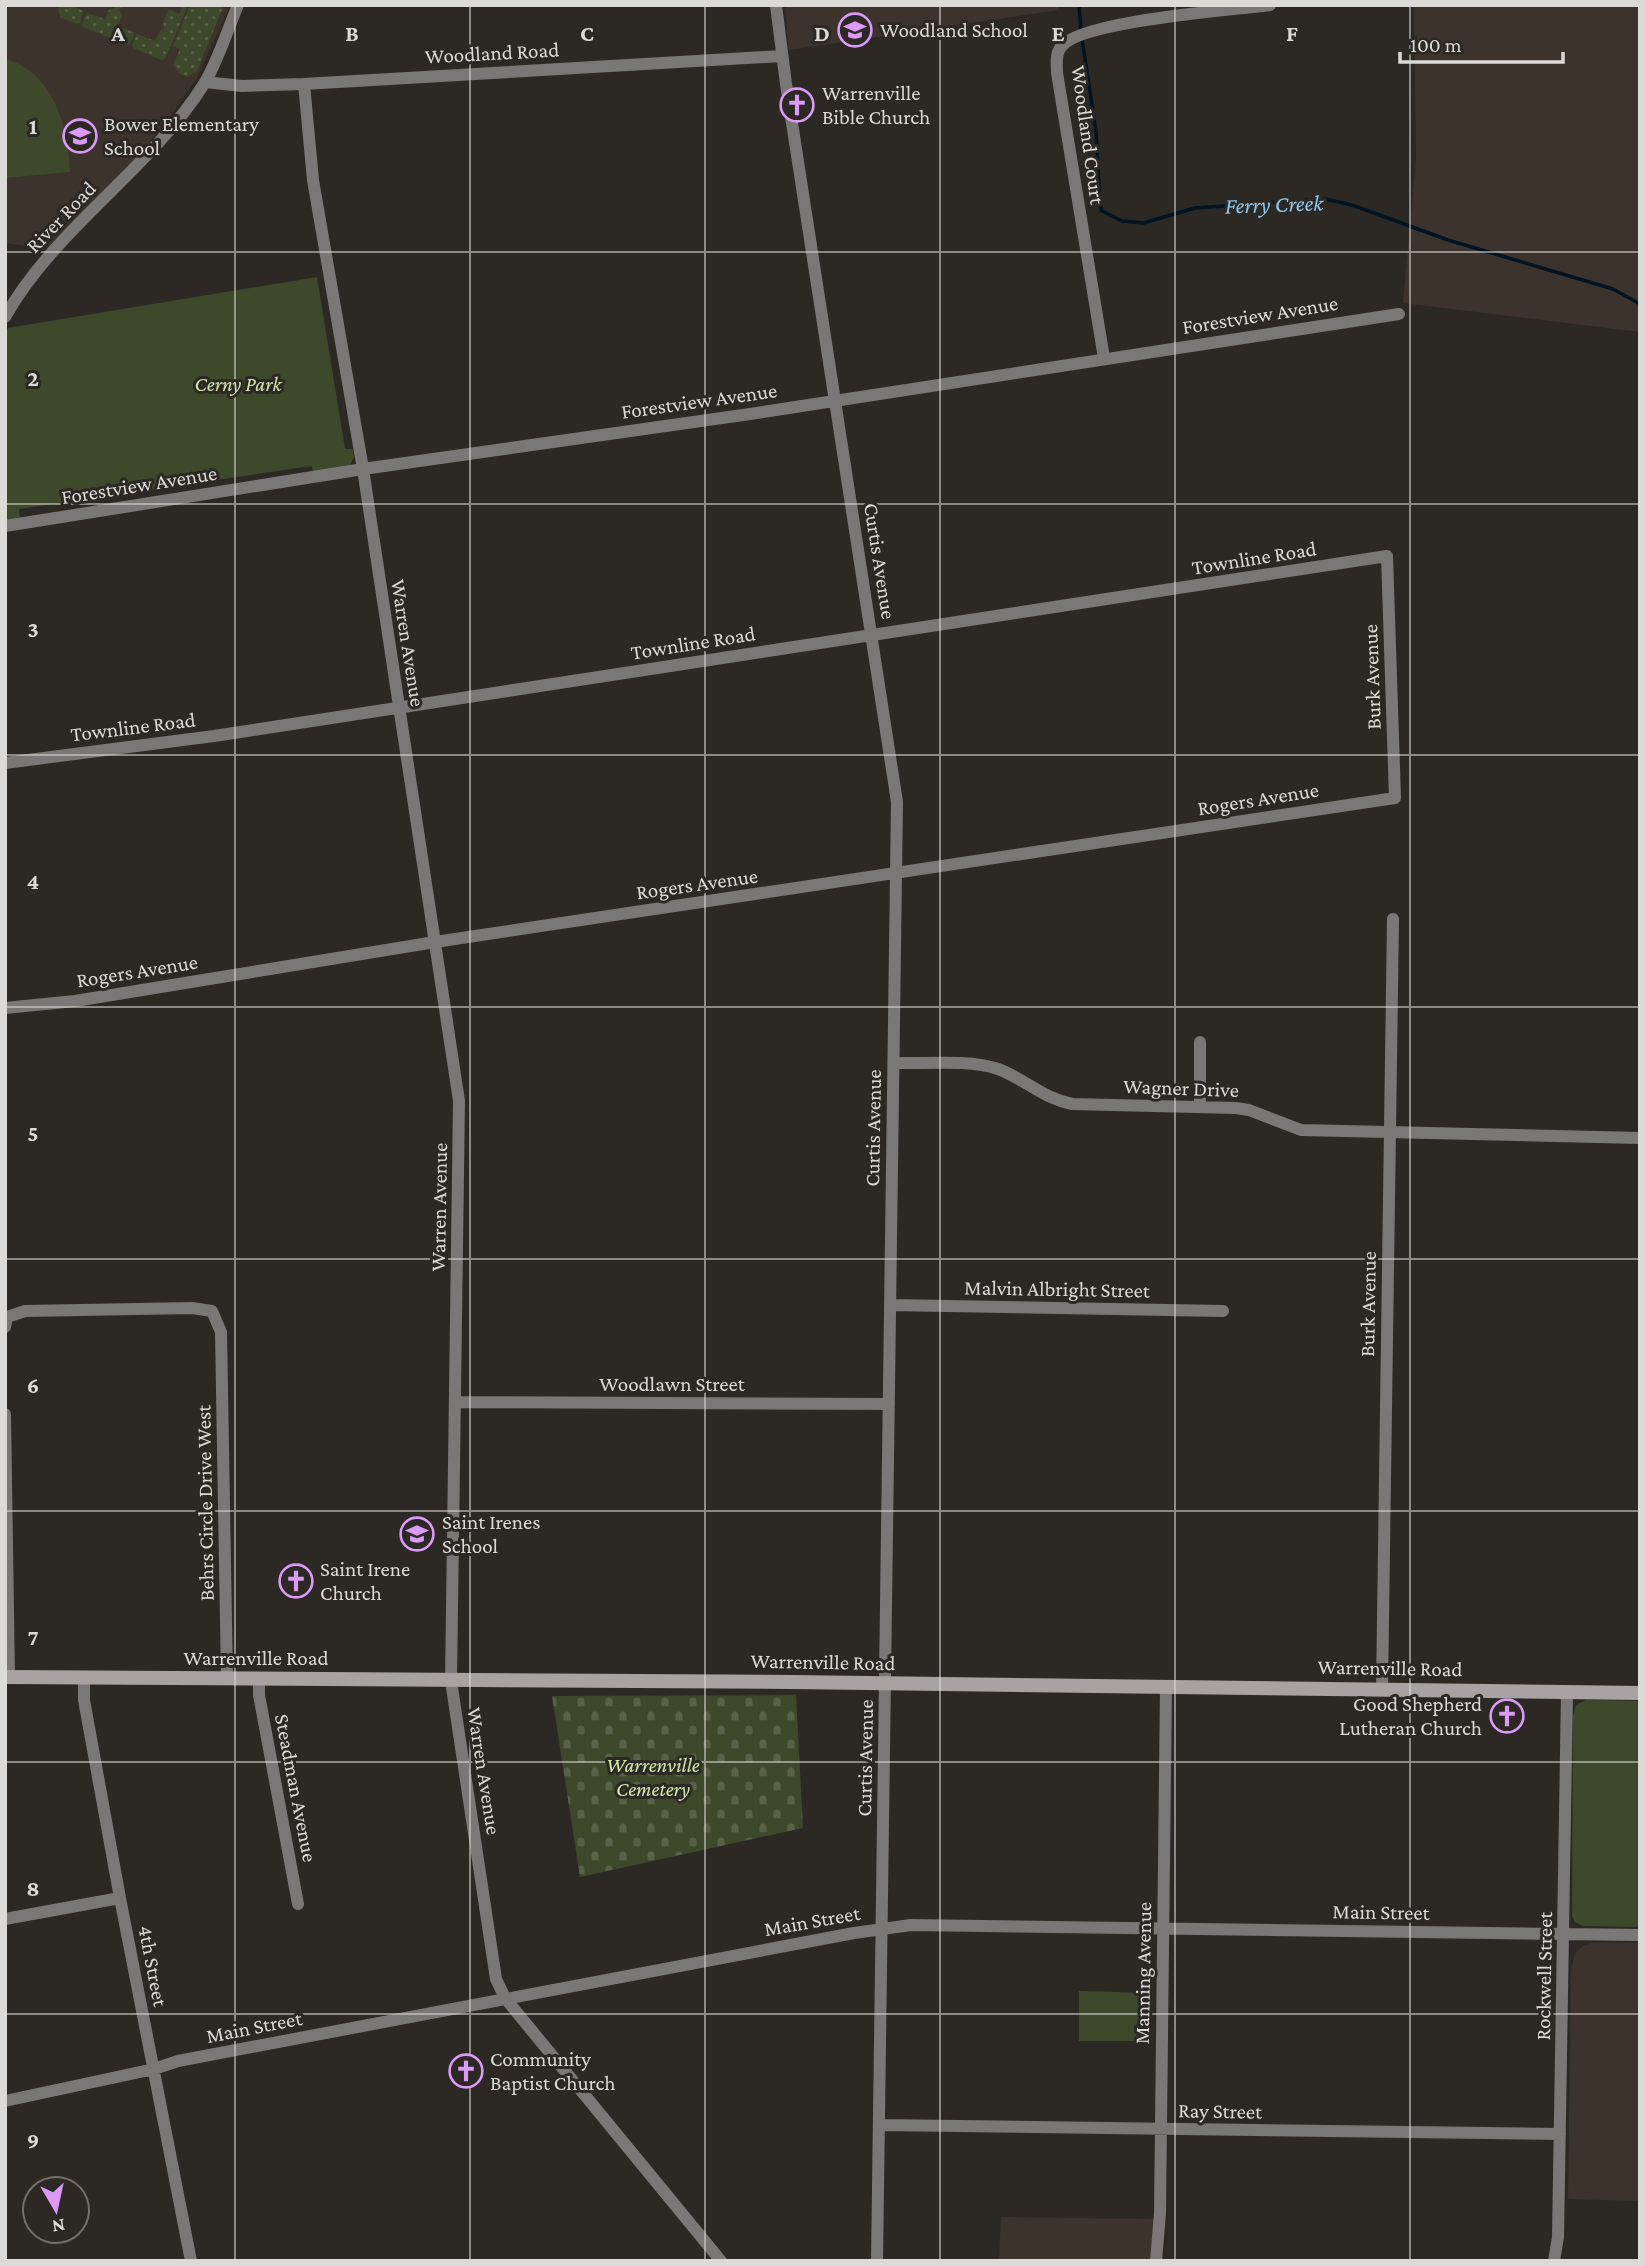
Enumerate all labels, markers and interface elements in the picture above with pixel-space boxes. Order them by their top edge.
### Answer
school or university icon: Woodland School [836,11,874,49]
place label: Woodland School [880,18,1028,42]
text: A [110,20,125,46]
text: B [345,20,359,46]
text: C [580,20,594,46]
text: D [814,20,830,46]
text: E [1051,20,1065,46]
text: F [1286,20,1298,46]
scale bar [1400,21,1563,65]
text: 100 m [1410,33,1462,57]
street label: Woodland Road [424,38,560,68]
street label: Woodland Court [1066,64,1110,207]
place label: Warrenville Bible Church [822,81,930,129]
church icon: Warrenville Bible Church [778,86,816,124]
place label: Bower Elementary School [104,112,259,160]
text: 1 [29,113,38,139]
school or university icon: Bower Elementary School [61,117,99,155]
street label: River Road [21,176,101,258]
water label: Ferry Creek [1224,189,1325,219]
street label: Forestview Avenue [1180,291,1340,339]
text: 2 [27,365,39,391]
park label: Cerny Park [194,372,282,396]
street label: Forestview Avenue [619,378,779,424]
street label: Forestview Avenue [59,461,219,509]
street label: Curtis Avenue [859,501,901,621]
street label: Townline Road [1190,536,1318,580]
street label: Warren Avenue [386,577,430,709]
text: 3 [27,616,39,642]
street label: Townline Road [629,621,757,665]
street label: Burk Avenue [1358,624,1386,730]
street label: Townline Road [69,707,197,747]
street label: Rogers Avenue [1196,778,1320,820]
street label: Rogers Avenue [635,864,759,904]
text: 4 [27,868,39,894]
street label: Rogers Avenue [75,950,199,992]
street label: Curtis Avenue [860,1069,886,1187]
street label: Wagner Drive [1123,1074,1239,1102]
text: 5 [27,1120,39,1146]
street label: Warren Avenue [426,1142,452,1272]
street label: Burk Avenue [1355,1251,1381,1357]
street label: Malvin Albright Street [964,1275,1151,1303]
text: 6 [27,1372,39,1398]
street label: Woodlawn Street [599,1372,746,1396]
street label: Behrs Circle Drive West [191,1404,219,1601]
place label: Saint Irenes School [442,1510,541,1558]
school or university icon: Saint Irenes School [398,1515,436,1553]
place label: Saint Irene Church [320,1557,410,1605]
church icon: Saint Irene Church [277,1562,315,1600]
text: 7 [27,1624,39,1650]
street label: Warrenville Road [184,1646,329,1670]
street label: Warrenville Road [750,1649,896,1675]
street label: Warrenville Road [1317,1655,1463,1681]
place label: Good Shepherd Lutheran Church [1339,1692,1482,1740]
church icon: Good Shepherd Lutheran Church [1488,1697,1526,1735]
street label: Curtis Avenue [852,1699,878,1817]
street label: Warren Avenue [462,1705,506,1837]
street label: Steadman Avenue [270,1712,322,1864]
park label: Warrenville Cemetery [606,1753,700,1801]
text: 8 [26,1875,40,1901]
street label: Main Street [1332,1899,1431,1925]
street label: Main Street [762,1901,863,1941]
street label: Manning Avenue [1130,1902,1156,2044]
street label: Rockwell Street [1531,1910,1557,2041]
street label: 4th Street [133,1923,173,2010]
street label: Main Street [204,2006,305,2048]
place label: Community Baptist Church [490,2047,616,2095]
church icon: Community Baptist Church [447,2052,485,2090]
street label: Ray Street [1178,2098,1263,2124]
text: 9 [27,2127,39,2153]
north arrow [21,2175,91,2245]
text: N [50,2215,67,2238]

